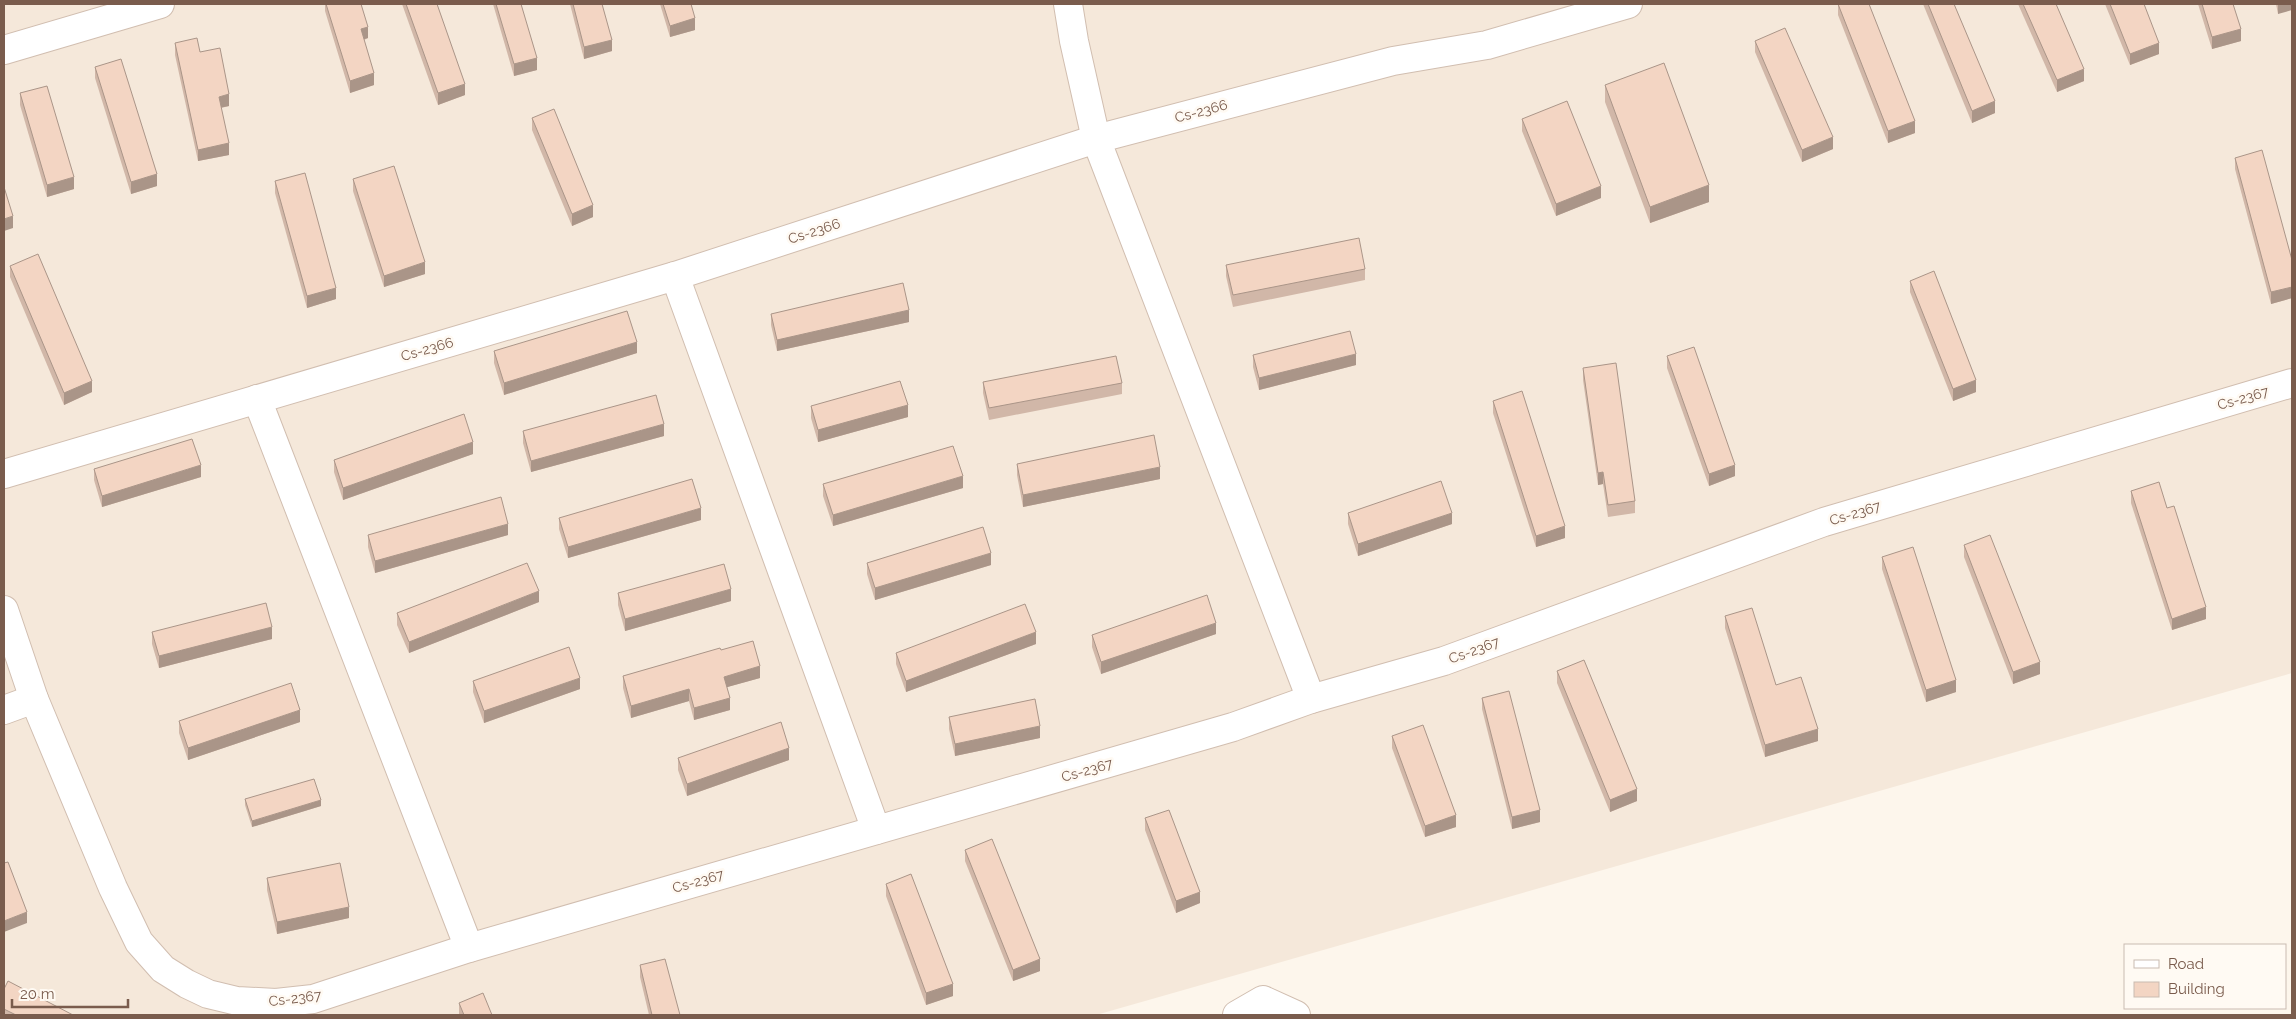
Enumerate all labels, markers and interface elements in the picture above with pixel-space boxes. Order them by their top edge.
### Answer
street label: Cs-2366 [1173,96,1229,126]
street label: Cs-2366 [786,215,842,247]
street label: Cs-2366 [399,334,455,364]
street label: Cs-2367 [2215,383,2271,413]
street label: Cs-2367 [1827,497,1883,528]
street label: Cs-2367 [1446,633,1502,667]
street label: Cs-2367 [1059,755,1115,785]
street label: Cs-2367 [670,866,726,896]
legend [2124,944,2286,1009]
text: Road [2168,955,2204,973]
scale bar [12,976,129,1008]
text: Building [2168,980,2225,998]
text: 20 m [20,985,55,1003]
street label: Cs-2367 [268,987,323,1009]

